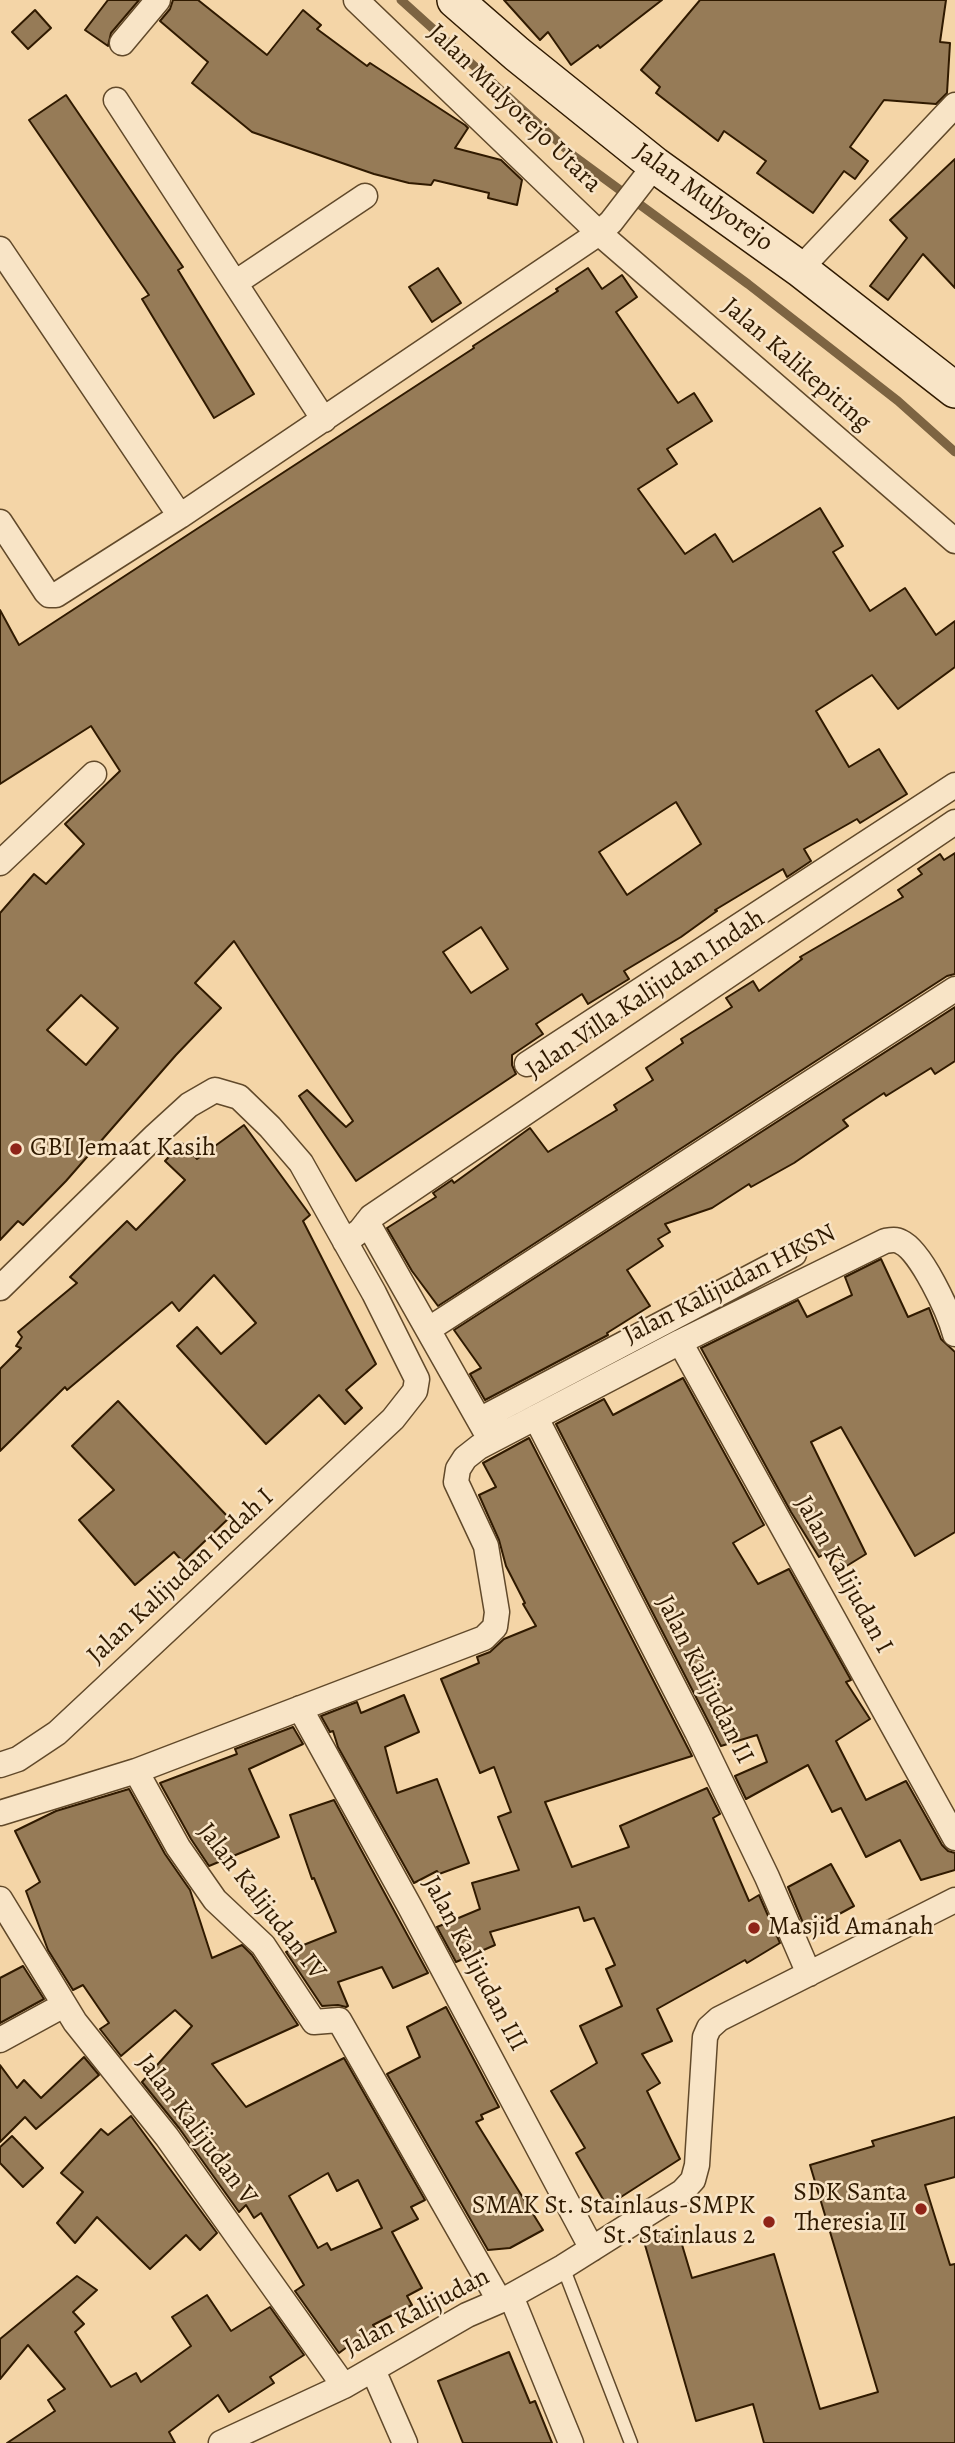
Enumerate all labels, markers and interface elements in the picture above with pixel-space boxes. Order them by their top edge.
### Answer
street label: Jalan Mulyorejo Utara [420,18,608,200]
street label: Jalan Mulyorejo [627,137,779,259]
street label: Jalan Kalikepiting [715,292,877,438]
street label: Jalan Villa Kalijudan Indah [521,903,771,1087]
place label: GBI Jemaat Kasih [30,1133,216,1165]
marker: GBI Jemaat Kasih [8,1141,24,1157]
street label: Jalan Kalijudan HKSN [619,1218,841,1352]
street label: Jalan Kalijudan Indah I [81,1483,281,1671]
street label: Jalan Kalijudan I [787,1491,899,1659]
street label: Jalan Kalijudan II [648,1591,760,1769]
street label: Jalan Kalijudan IV [190,1817,332,1987]
street label: Jalan Kalijudan III [415,1871,533,2057]
place label: Masjid Amanah [768,1912,934,1944]
marker: Masjid Amanah [746,1920,762,1936]
street label: Jalan Kalijudan V [129,2048,263,2212]
place label: SDK Santa Theresia II [793,2178,907,2240]
place label: SMAK St. Stainlaus-SMPK St. Stainlaus 2 [472,2191,755,2252]
marker: SDK Santa Theresia II [913,2201,929,2217]
marker: SMAK St. Stainlaus-SMPK St. Stainlaus 2 [761,2214,777,2230]
street label: Jalan Kalijudan [339,2262,495,2364]

